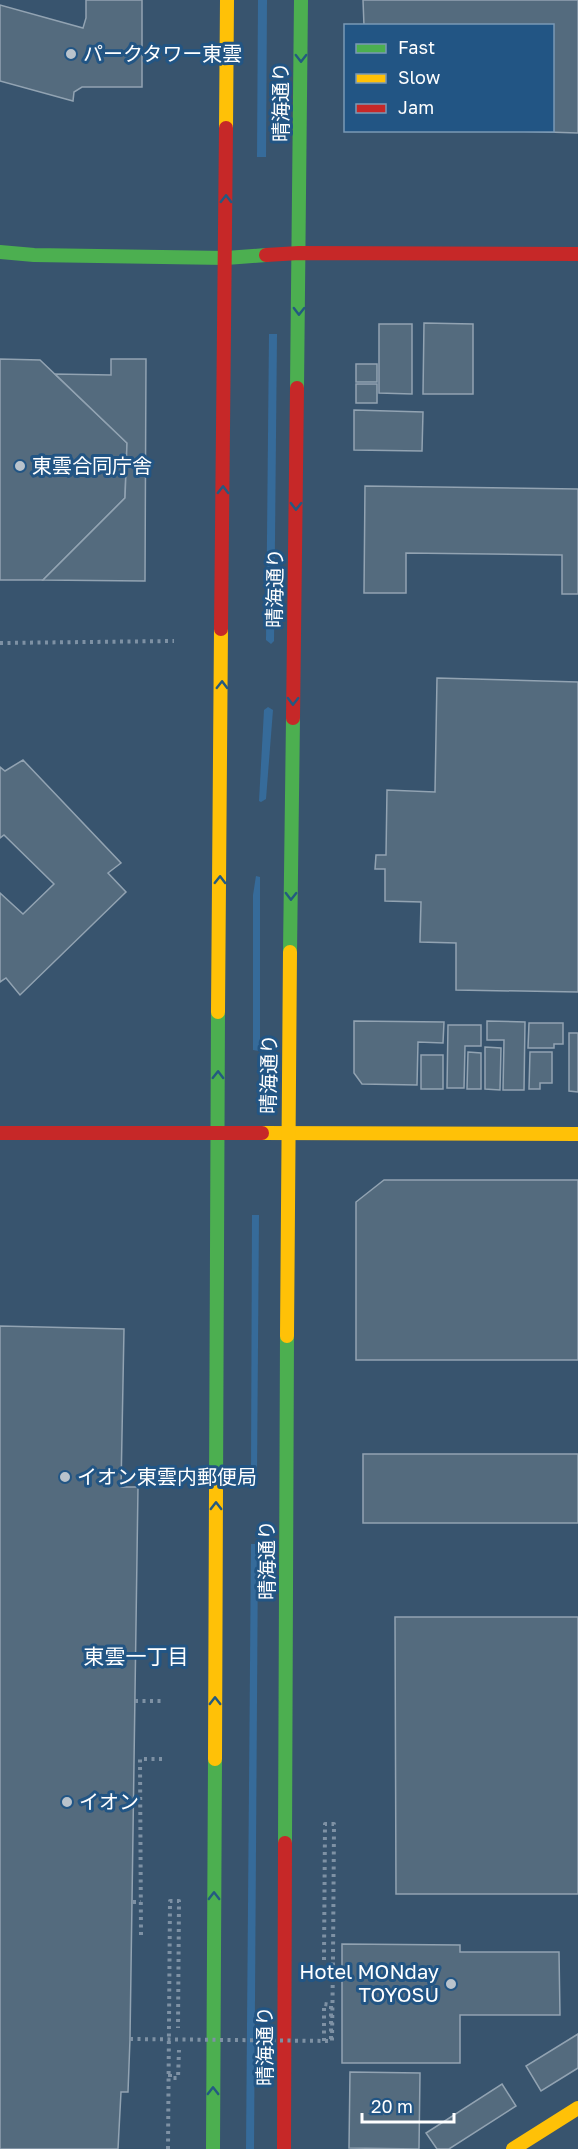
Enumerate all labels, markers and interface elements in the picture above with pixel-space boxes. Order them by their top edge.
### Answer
legend [344,24,554,132]
text: Fast [398,36,435,58]
place label: パークタワー東雲 [83,41,242,65]
marker: パークタワー東雲 [64,47,78,61]
one-way arrow [295,54,307,63]
street label: 晴海通り [268,62,292,142]
text: Slow [398,66,441,88]
text: Jam [398,96,434,118]
one-way arrow [220,195,232,204]
one-way arrow [292,307,305,316]
place label: 東雲合同庁舎 [32,453,152,477]
marker: 東雲合同庁舎 [13,459,27,473]
one-way arrow [217,485,230,494]
one-way arrow [290,502,302,511]
street label: 晴海通り [261,548,287,628]
one-way arrow [215,680,228,689]
one-way arrow [287,697,300,706]
one-way arrow [214,875,226,884]
one-way arrow [285,892,297,901]
street label: 晴海通り [255,1034,281,1114]
one-way arrow [212,1070,224,1079]
place label: イオン東雲内郵便局 [77,1464,257,1488]
marker: イオン東雲内郵便局 [58,1470,72,1484]
one-way arrow [210,1501,222,1510]
street label: 晴海通り [254,1520,278,1600]
district label: 東雲一丁目 [84,1643,189,1669]
one-way arrow [209,1696,221,1705]
place label: イオン [79,1789,139,1813]
marker: イオン [60,1795,74,1809]
one-way arrow [208,1891,220,1900]
place label: Hotel MONday TOYOSU [299,1959,439,2006]
marker: Hotel MONday TOYOSU [444,1977,458,1991]
street label: 晴海通り [252,2006,276,2086]
one-way arrow [207,2086,219,2095]
scale bar [362,2086,454,2124]
text: 20 m [371,2095,413,2117]

